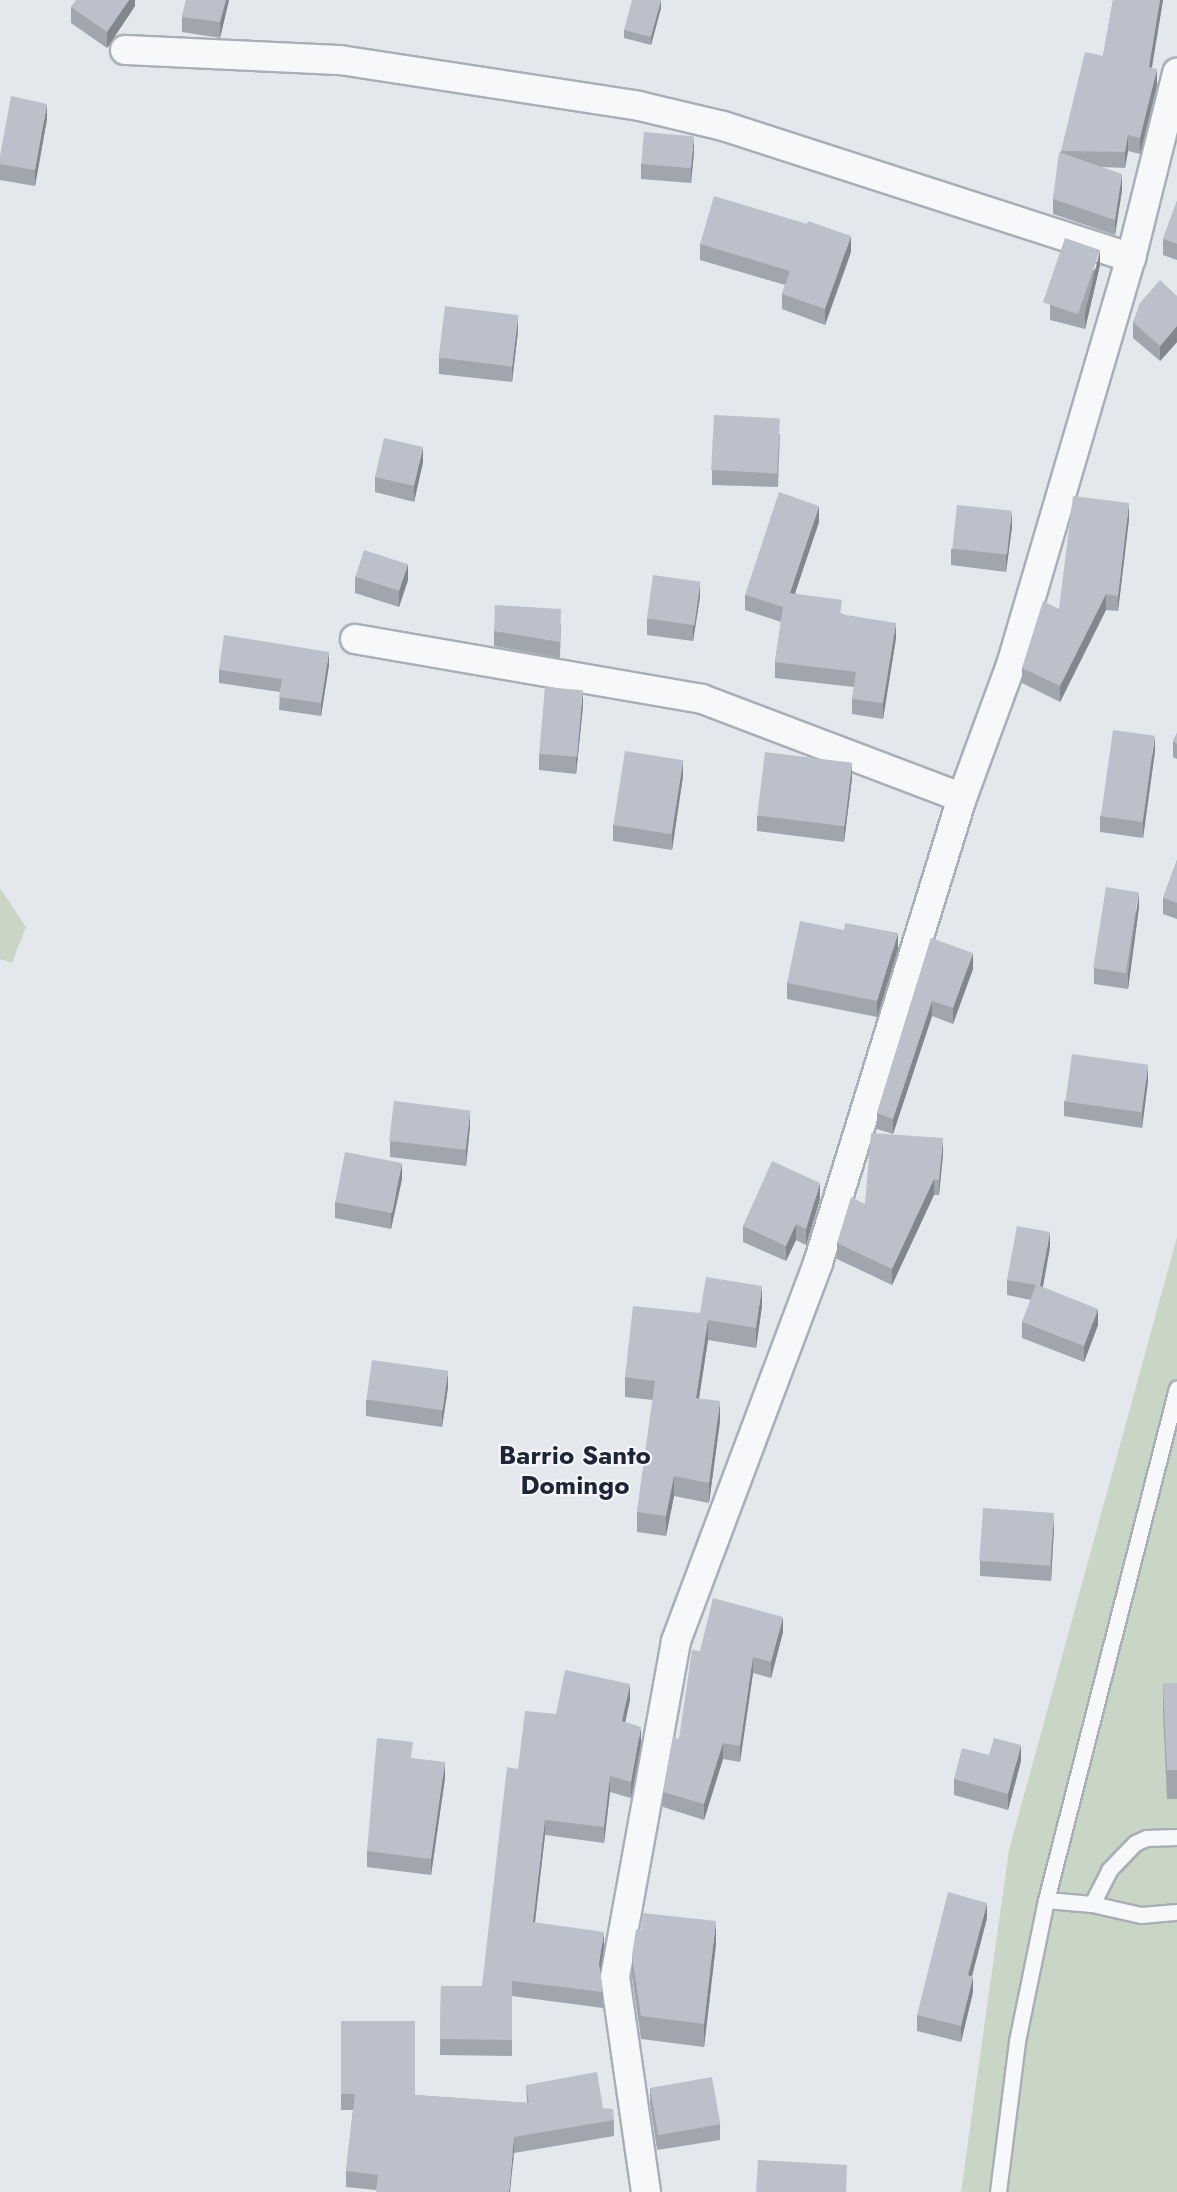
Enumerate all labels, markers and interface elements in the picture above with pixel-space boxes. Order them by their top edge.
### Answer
district label: Barrio Santo Domingo [499,1440,651,1502]

